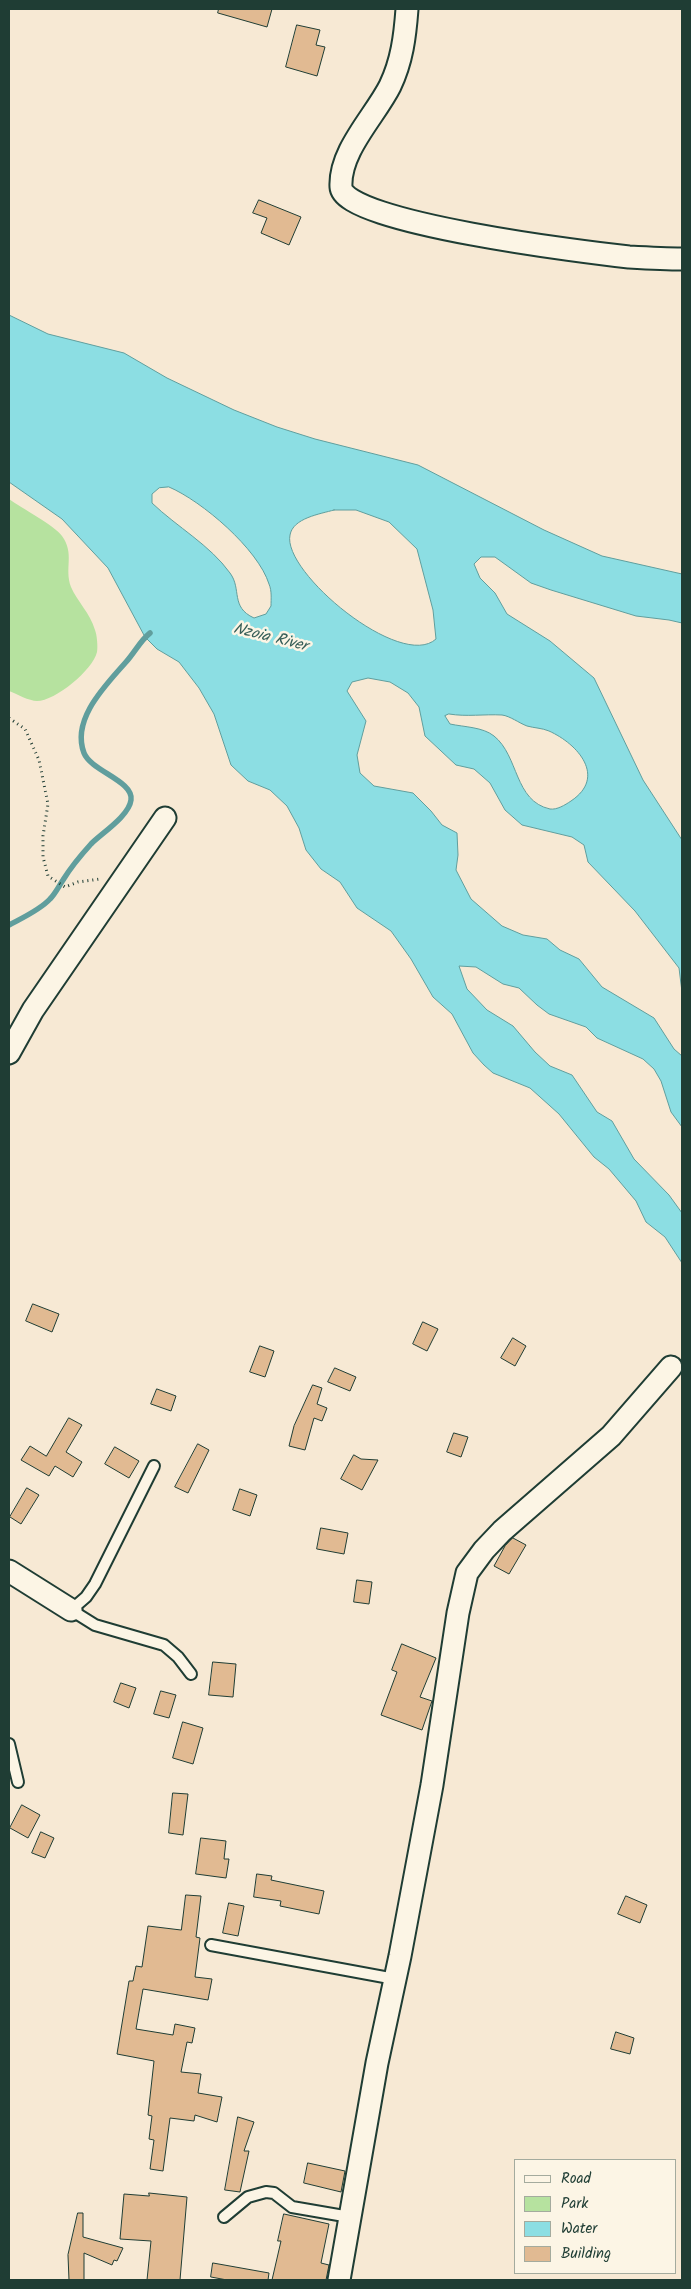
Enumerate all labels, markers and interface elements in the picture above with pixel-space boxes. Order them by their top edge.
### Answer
water label: Nzoia River [231,621,309,657]
legend [514,2159,676,2274]
text: Road [561,2167,591,2191]
text: Park [561,2192,588,2216]
text: Water [561,2217,597,2241]
text: Building [561,2242,611,2266]

